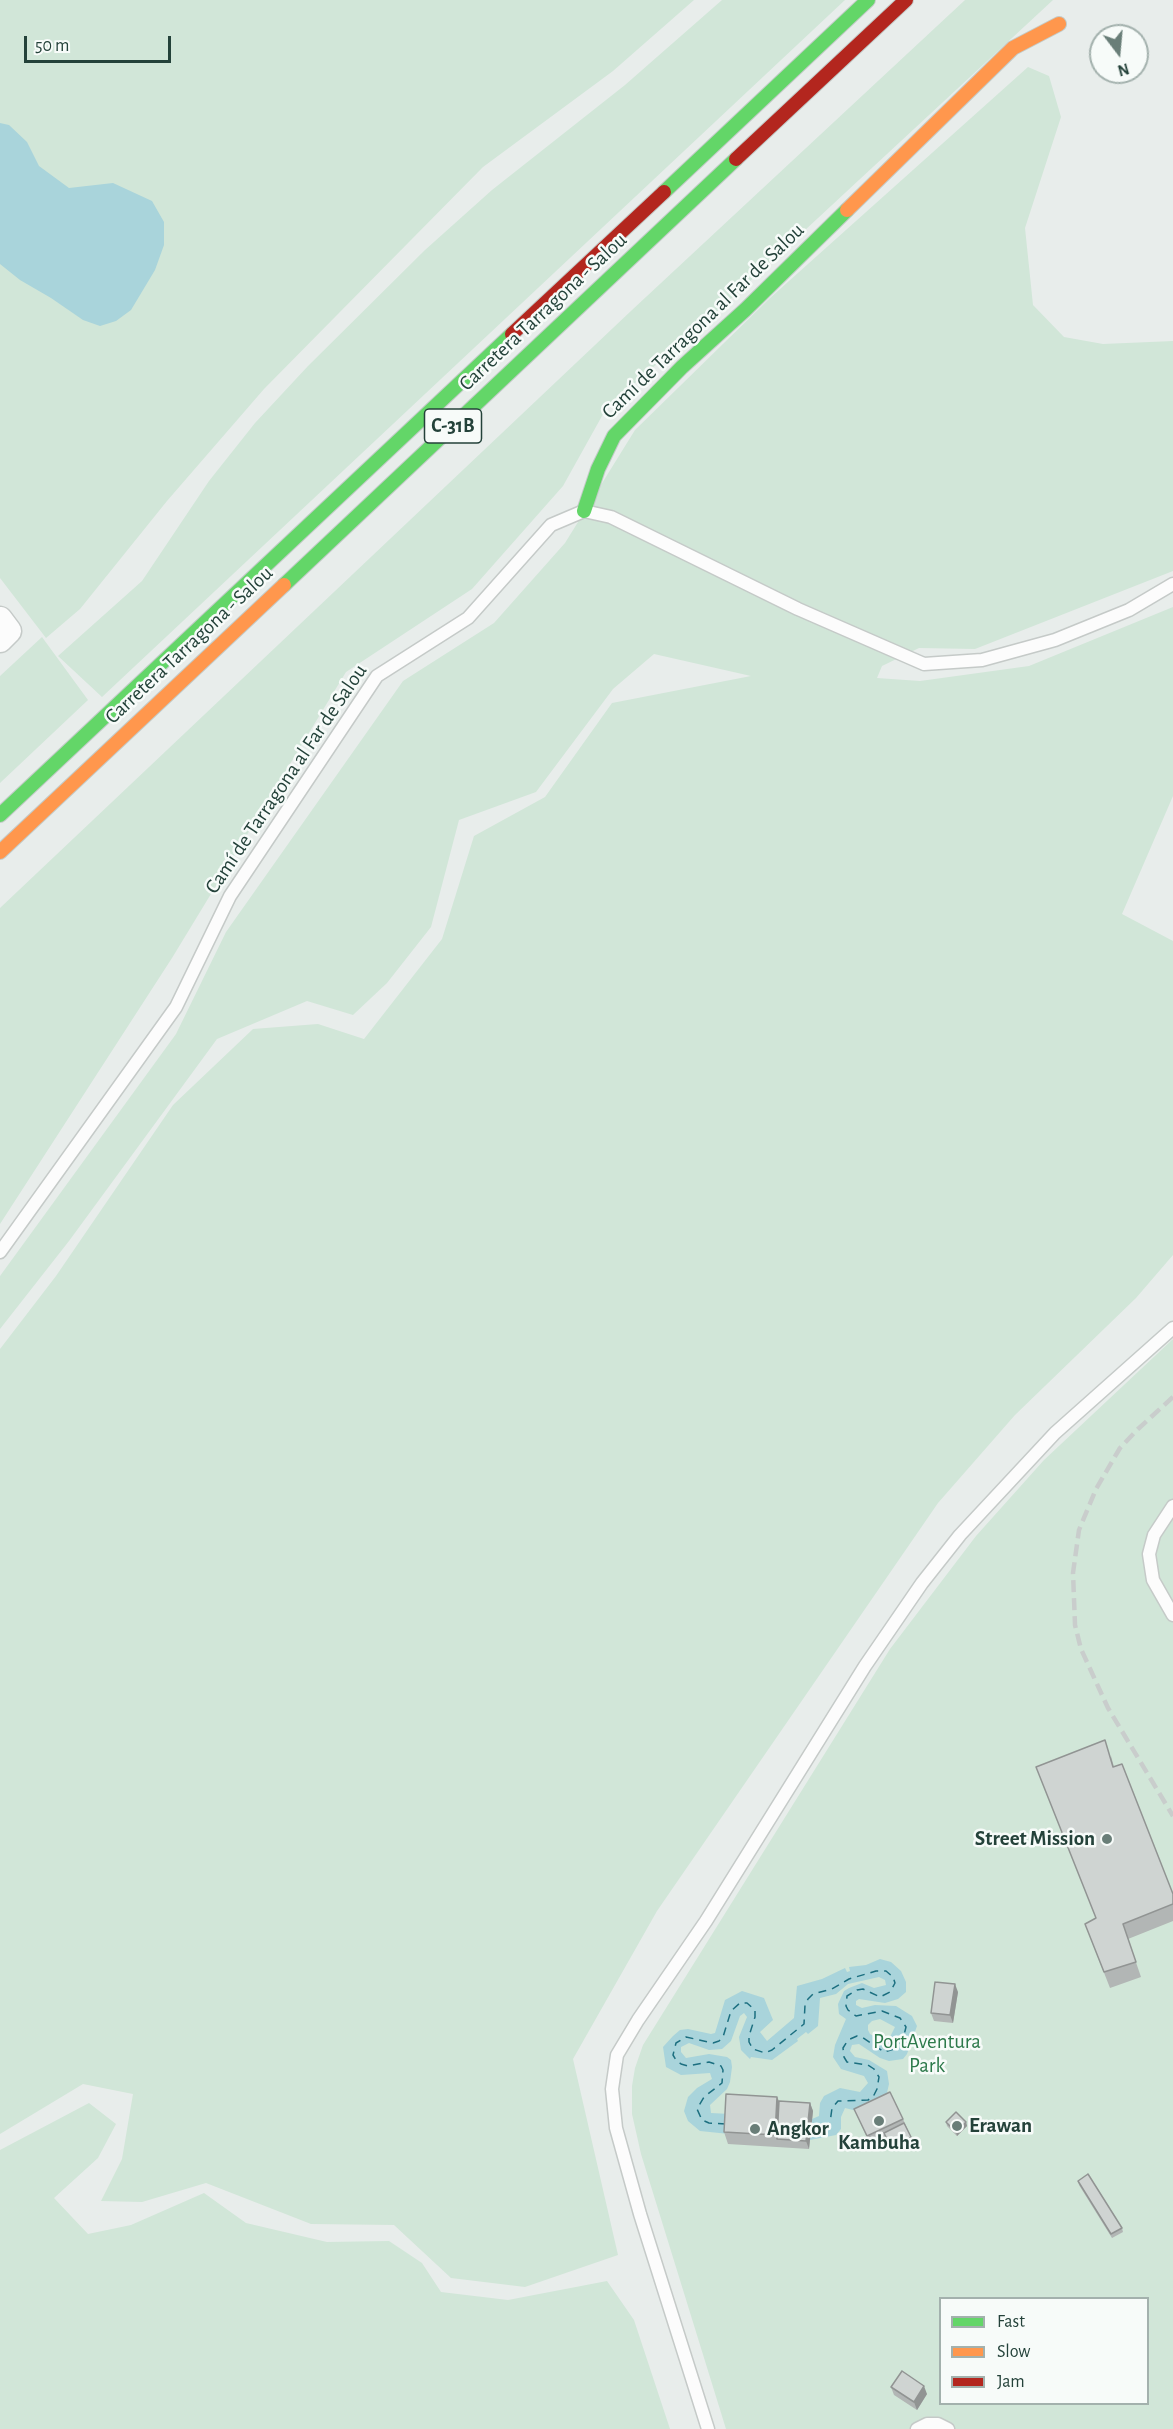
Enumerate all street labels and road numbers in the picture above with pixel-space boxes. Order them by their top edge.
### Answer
street label: Camí de Tarragona al Far de Salou [597,218,809,424]
street label: Carretera Tarragona - Salou [454,228,632,396]
road number: C-31B [424,409,482,443]
street label: Carretera Tarragona - Salou [100,561,278,729]
street label: Camí de Tarragona al Far de Salou [200,659,372,899]

